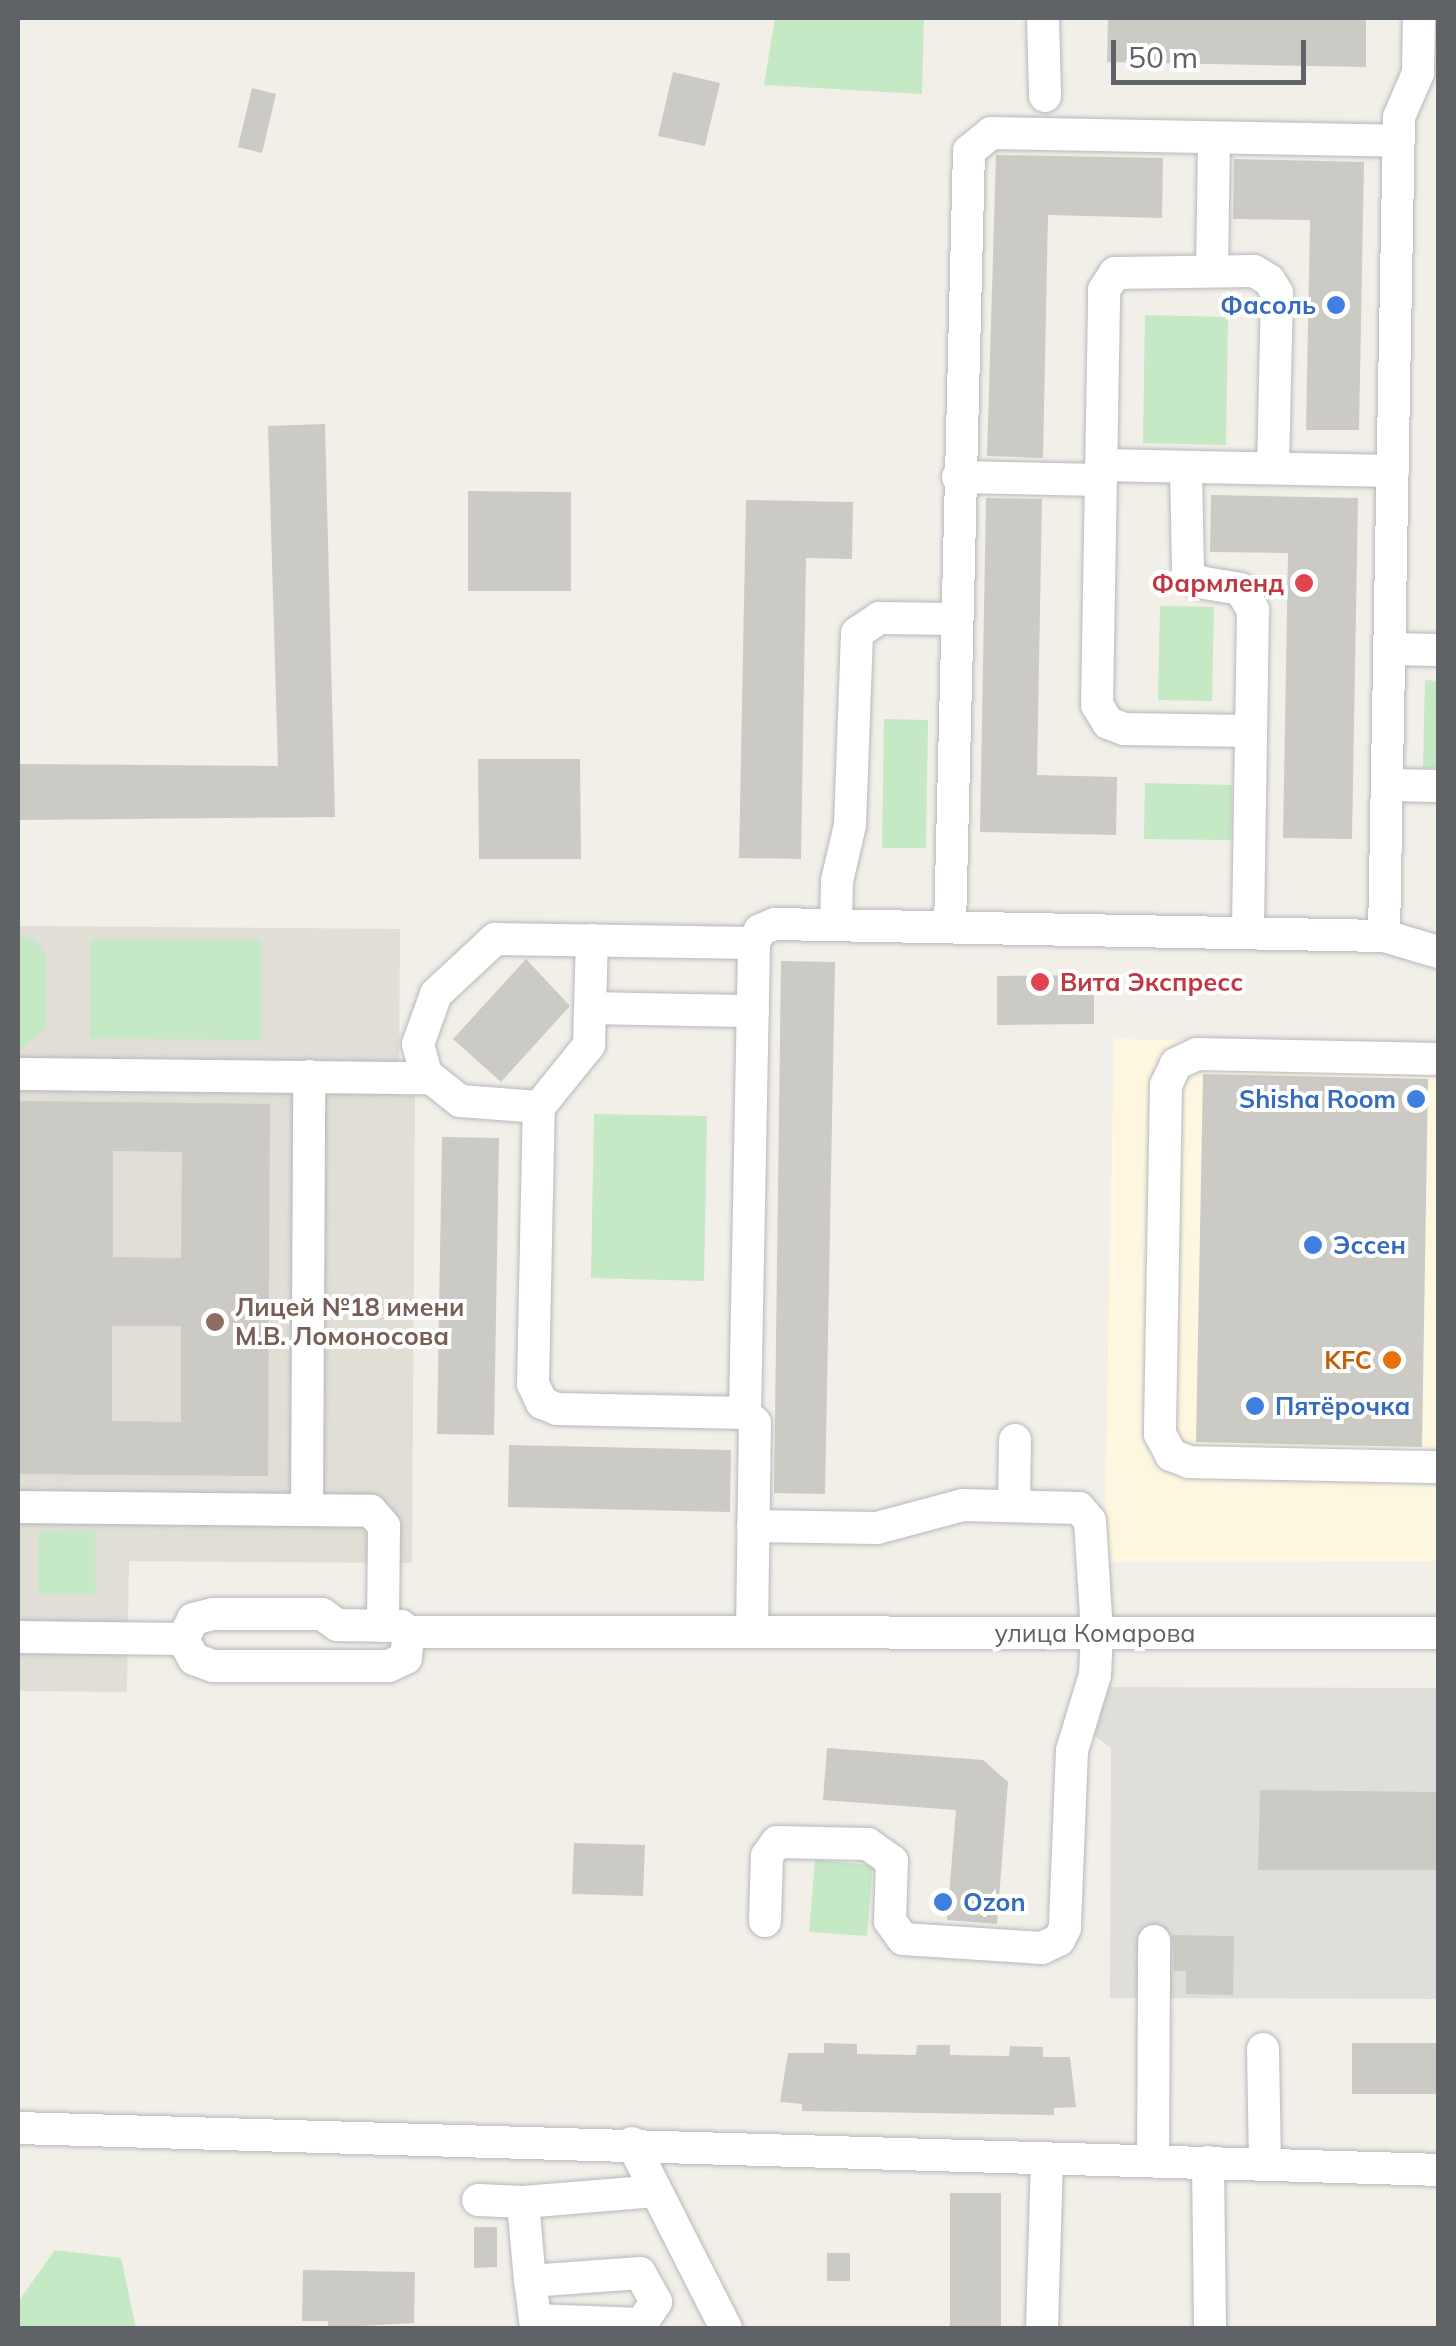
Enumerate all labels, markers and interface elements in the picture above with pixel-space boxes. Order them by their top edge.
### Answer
scale bar [1116,20,1311,82]
text: 50 m [1128,38,1198,76]
place label: Фасоль [1220,290,1316,320]
marker: Фасоль [1325,294,1347,316]
place label: Фармленд [1152,568,1284,598]
marker: Фармленд [1293,572,1315,594]
place label: Вита Экспресс [1060,967,1243,997]
marker: Вита Экспресс [1029,971,1051,993]
place label: Shisha Room [1239,1084,1396,1114]
marker: Shisha Room [1405,1088,1427,1110]
place label: Эссен [1333,1230,1406,1260]
marker: Эссен [1302,1234,1324,1256]
place label: Лицей №18 имени М.В. Ломоносова [235,1293,464,1352]
marker: Лицей №18 имени М.В. Ломоносова [204,1311,226,1333]
place label: KFC [1324,1345,1372,1375]
marker: KFC [1381,1349,1403,1371]
place label: Пятёрочка [1275,1391,1410,1421]
marker: Пятёрочка [1244,1395,1266,1417]
street label: улица Комарова [994,1618,1196,1648]
place label: Ozon [963,1887,1025,1917]
marker: Ozon [932,1891,954,1913]

